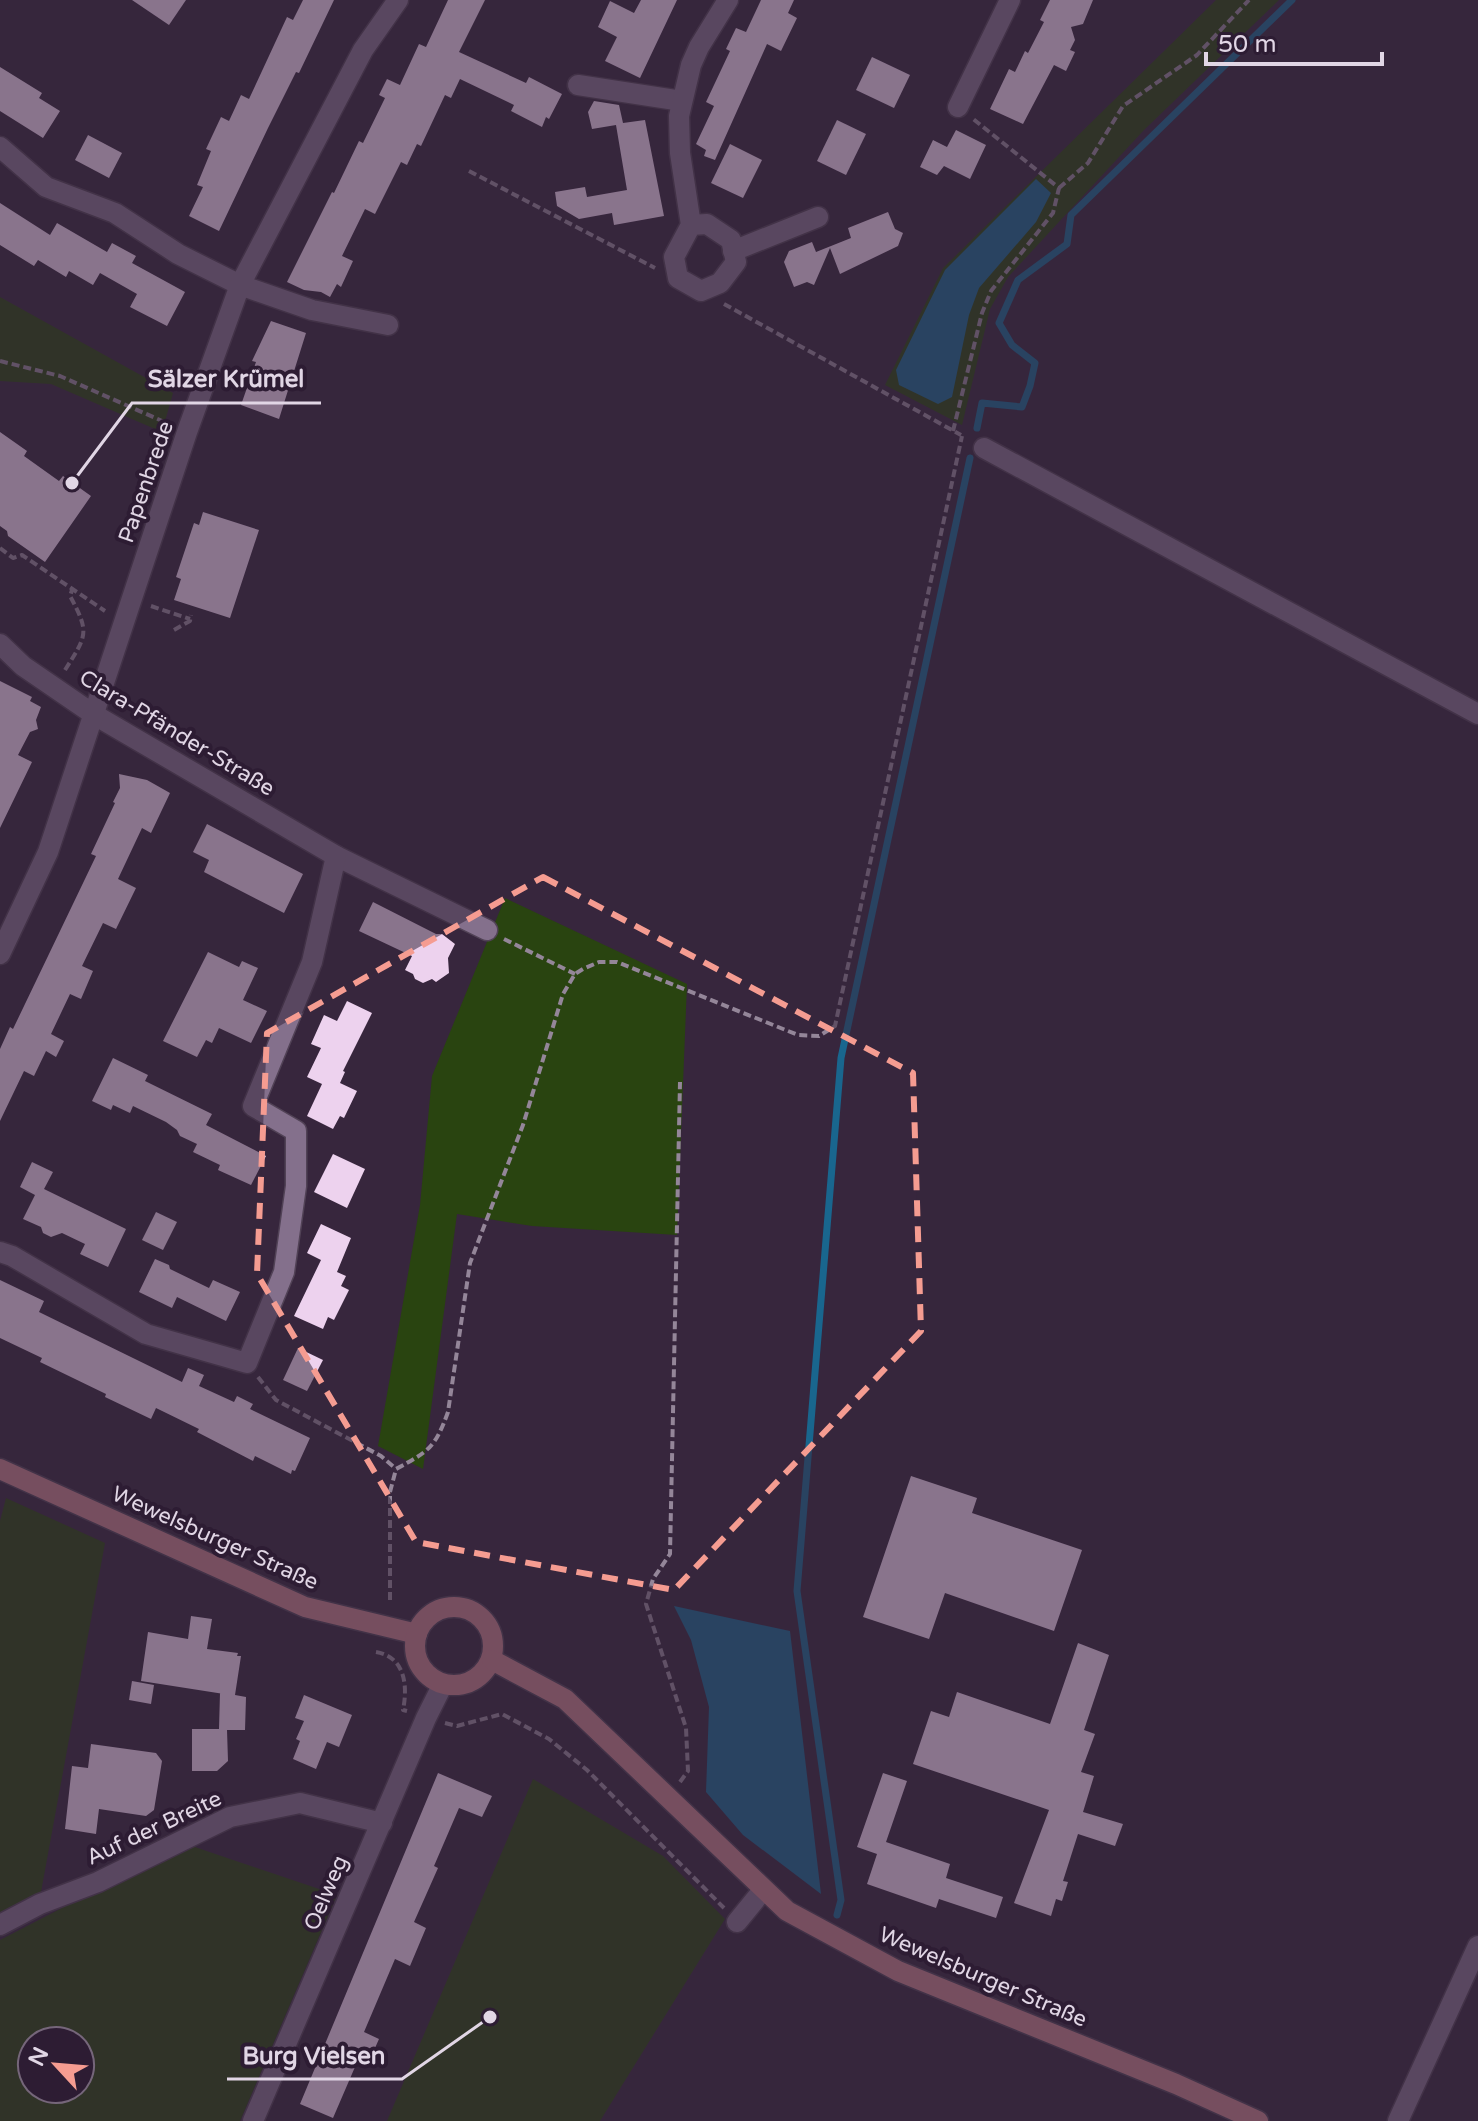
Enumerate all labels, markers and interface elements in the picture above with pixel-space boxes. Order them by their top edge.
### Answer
scale bar [1206,16,1382,66]
text: 50 m [1218,30,1276,59]
callout: Sälzer Krümel [132,355,321,403]
text: Sälzer Krümel [148,365,304,394]
street label: Papenbrede [113,418,179,546]
street label: Clara-Pfänder-Straße [75,664,279,802]
street label: Wewelsburger Straße [108,1481,322,1595]
street label: Auf der Breite [82,1785,226,1871]
street label: Oelweg [299,1852,353,1934]
street label: Wewelsburger Straße [875,1921,1091,2033]
north arrow [16,2025,96,2105]
callout: Burg Vielsen [227,2031,402,2079]
text: Burg Vielsen [243,2042,385,2071]
text: N [23,2043,54,2070]

